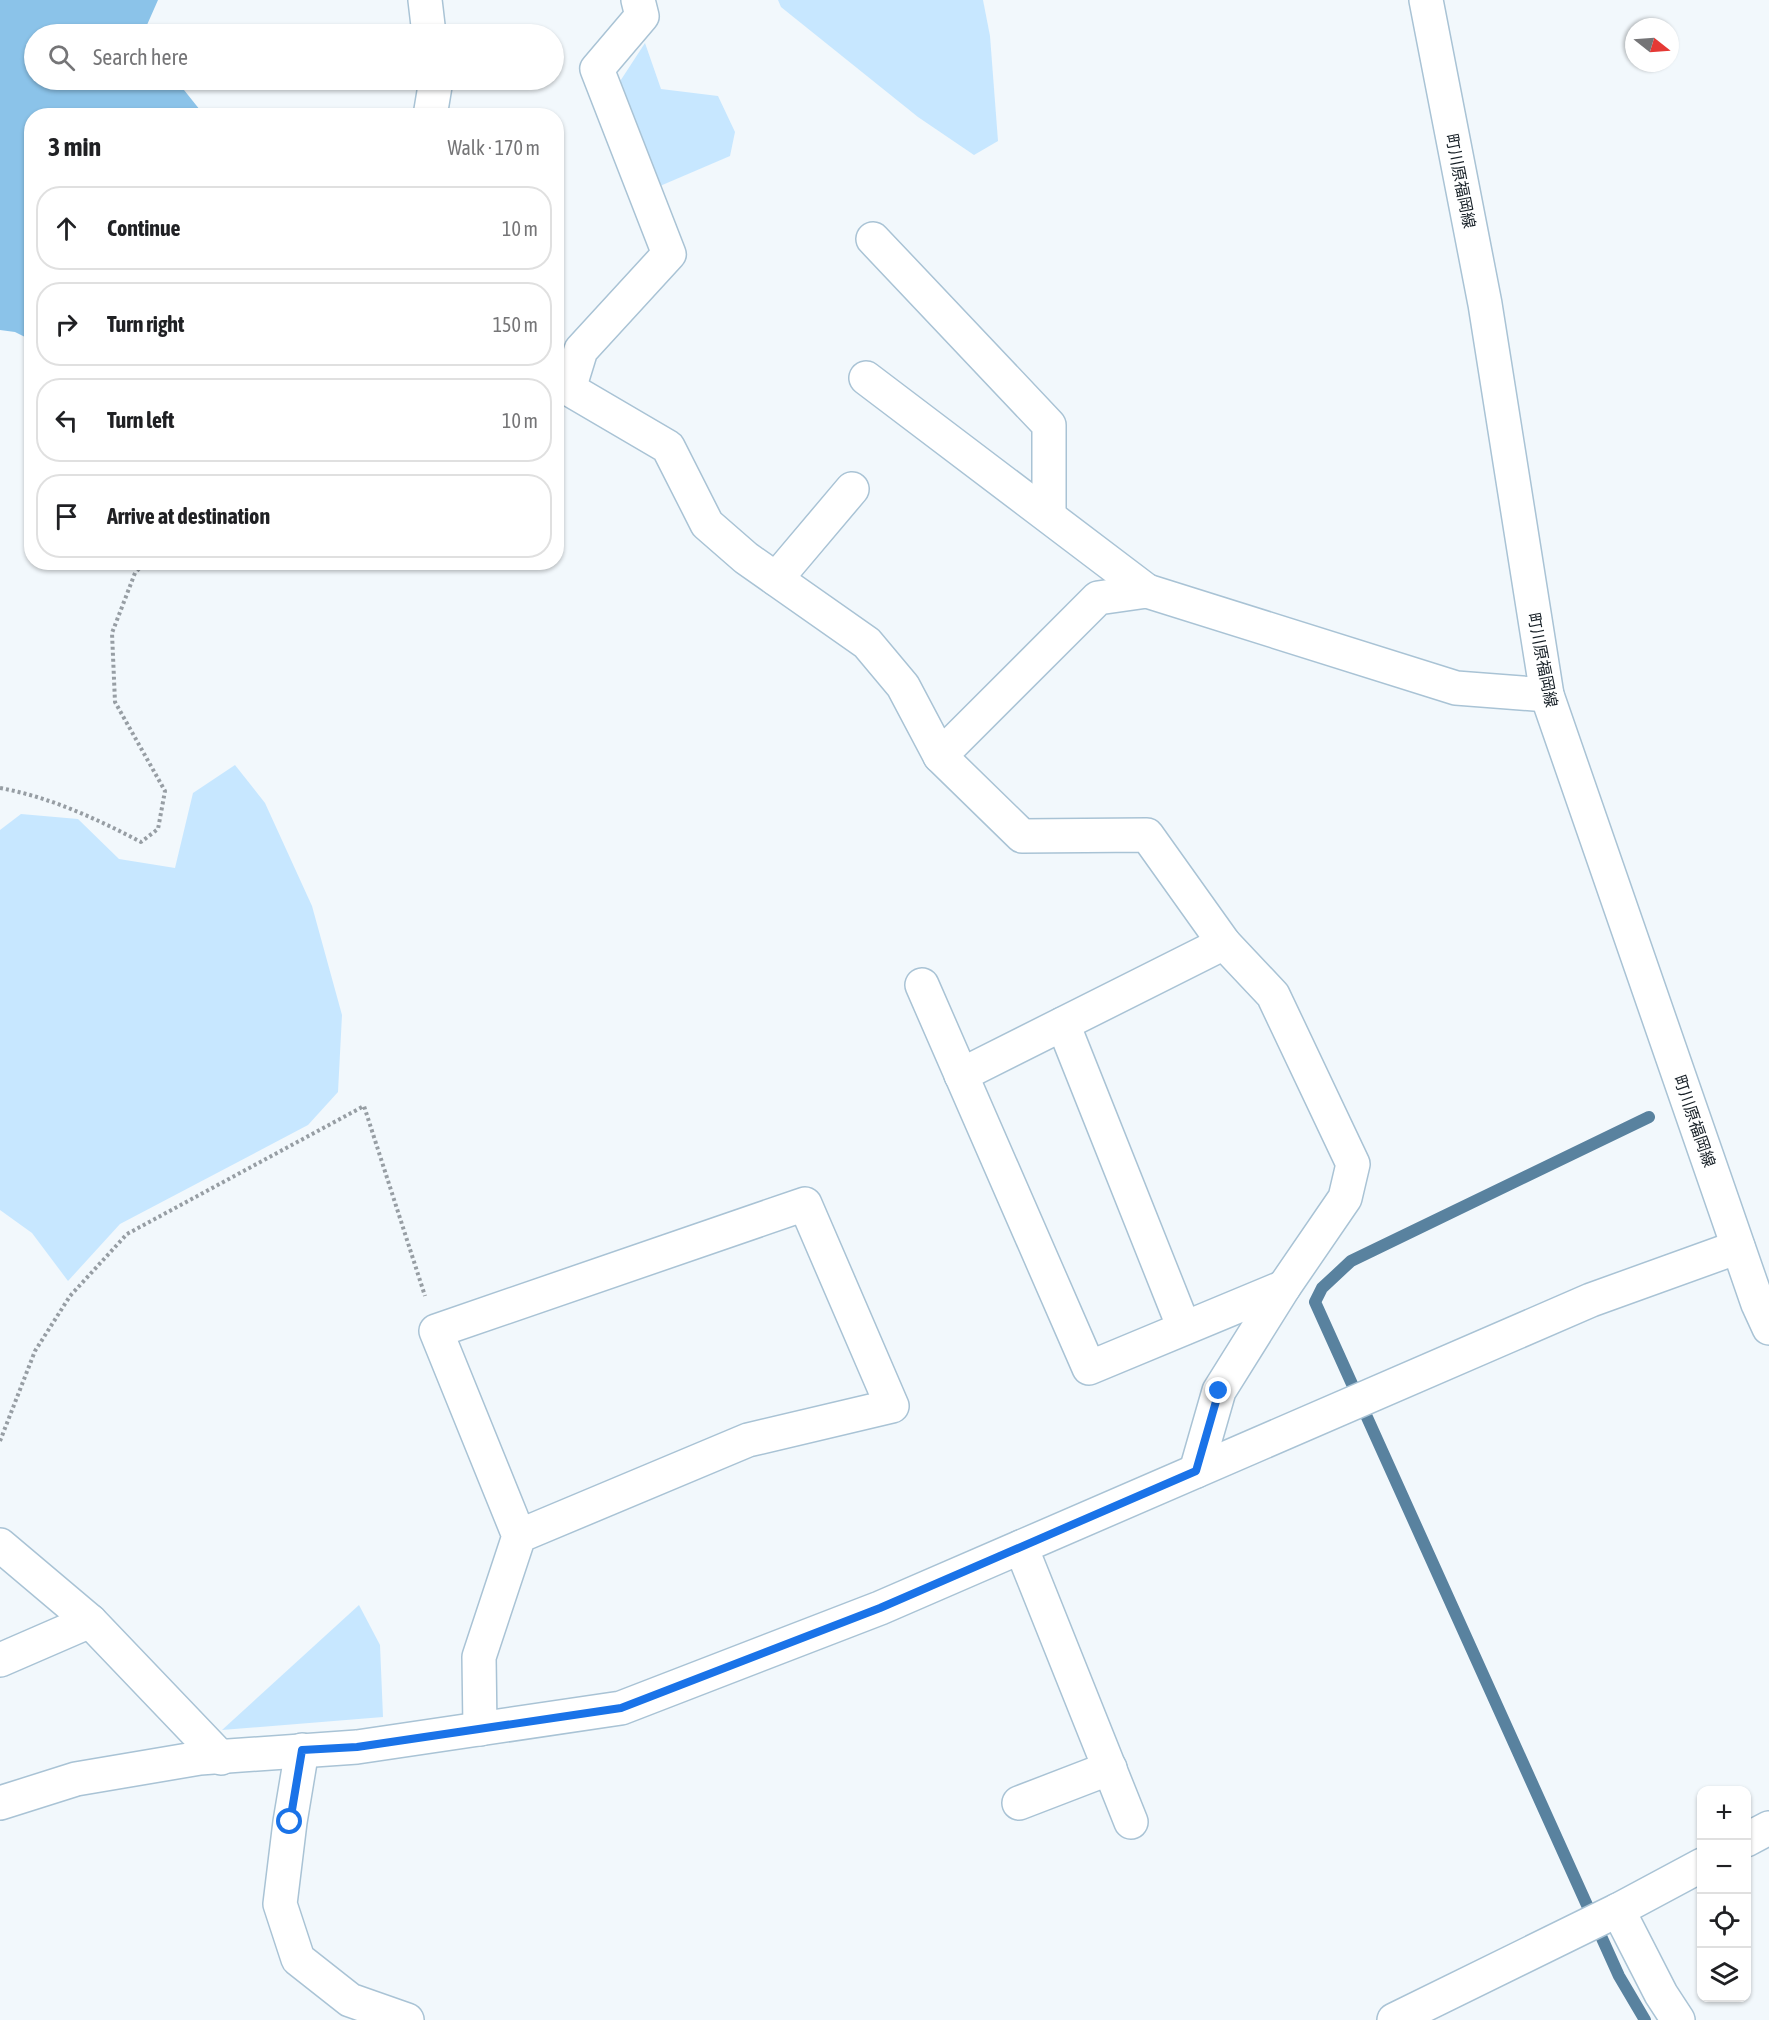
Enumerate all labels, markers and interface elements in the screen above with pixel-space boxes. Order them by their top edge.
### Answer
north arrow [1625,18,1679,72]
search box [24,24,564,90]
icon: search [45,41,78,74]
text: Search here [93,44,188,70]
text: 3 min [48,132,101,162]
street label: 町川原福岡線 [1443,132,1479,230]
text: Walk · 170 m [448,136,540,159]
icon: ahead [50,212,83,245]
text: Continue [107,215,181,241]
text: 10 m [502,217,538,240]
icon: right [50,308,83,341]
text: Turn right [107,311,184,337]
text: 150 m [493,313,538,336]
icon: left [50,404,83,437]
text: Turn left [107,407,174,433]
text: 10 m [502,409,538,432]
icon: arrive [50,500,83,533]
text: Arrive at destination [107,503,270,529]
street label: 町川原福岡線 [1525,611,1561,709]
street label: 町川原福岡線 [1671,1073,1719,1169]
route end [1205,1377,1231,1403]
map controls [1697,1786,1751,2002]
button: + [1697,1786,1751,1840]
route start [276,1808,302,1834]
button: − [1697,1840,1751,1894]
button: locate [1697,1894,1751,1948]
button: layers [1697,1948,1751,2002]

